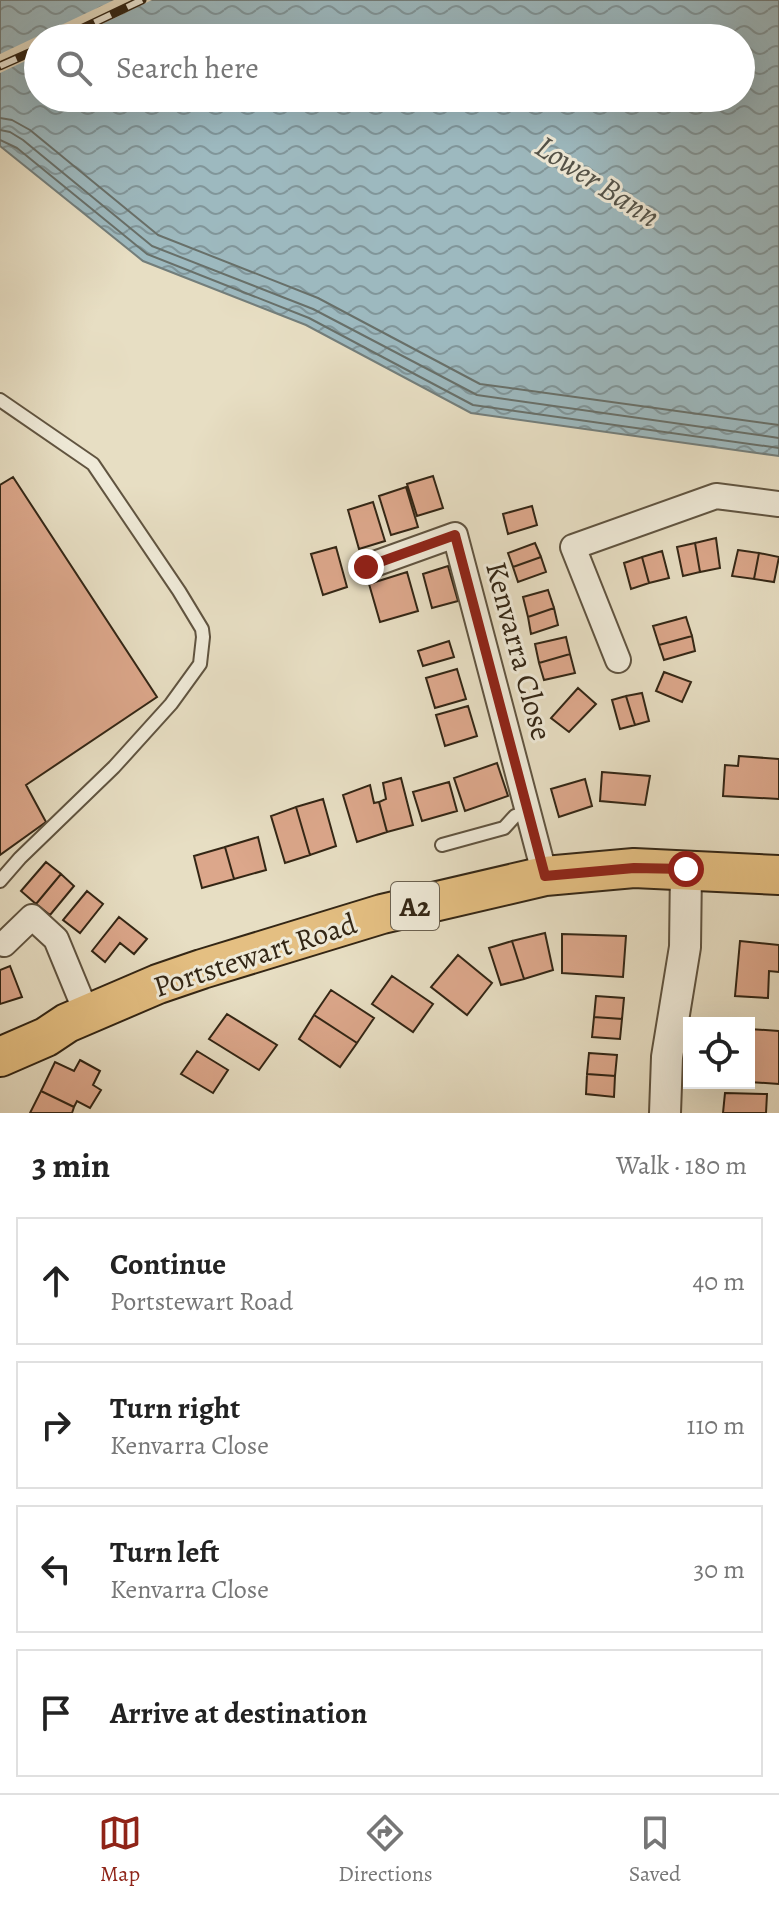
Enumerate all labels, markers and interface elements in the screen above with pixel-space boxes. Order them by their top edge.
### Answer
search box [24,24,755,112]
icon: search [52,46,96,90]
text: Search here [116,48,259,88]
water label: Lower Bann [527,124,669,238]
route end [348,549,384,585]
street label: Kenvarra Close [476,557,562,745]
route start [668,851,704,887]
road number: A2 [391,882,439,930]
street label: Portstewart Road [148,903,363,1007]
map controls [683,1017,755,1089]
button: locate [683,1017,755,1089]
text: 3 min [32,1142,110,1189]
text: Walk · 180 m [616,1148,747,1183]
text: Continue [110,1244,226,1284]
icon: ahead [34,1259,78,1303]
text: 40 m [693,1264,745,1299]
text: Portstewart Road [110,1284,293,1319]
text: Turn right [110,1388,240,1428]
icon: right [34,1403,78,1447]
text: 110 m [687,1408,745,1443]
text: Kenvarra Close [110,1428,269,1463]
text: Turn left [110,1532,219,1572]
icon: left [34,1547,78,1591]
text: 30 m [694,1552,745,1587]
text: Kenvarra Close [110,1572,269,1607]
icon: arrive [34,1691,78,1735]
text: Arrive at destination [110,1693,367,1733]
tab: Map [98,1811,142,1889]
tab: Directions [338,1811,433,1889]
tab: Saved [629,1811,681,1889]

